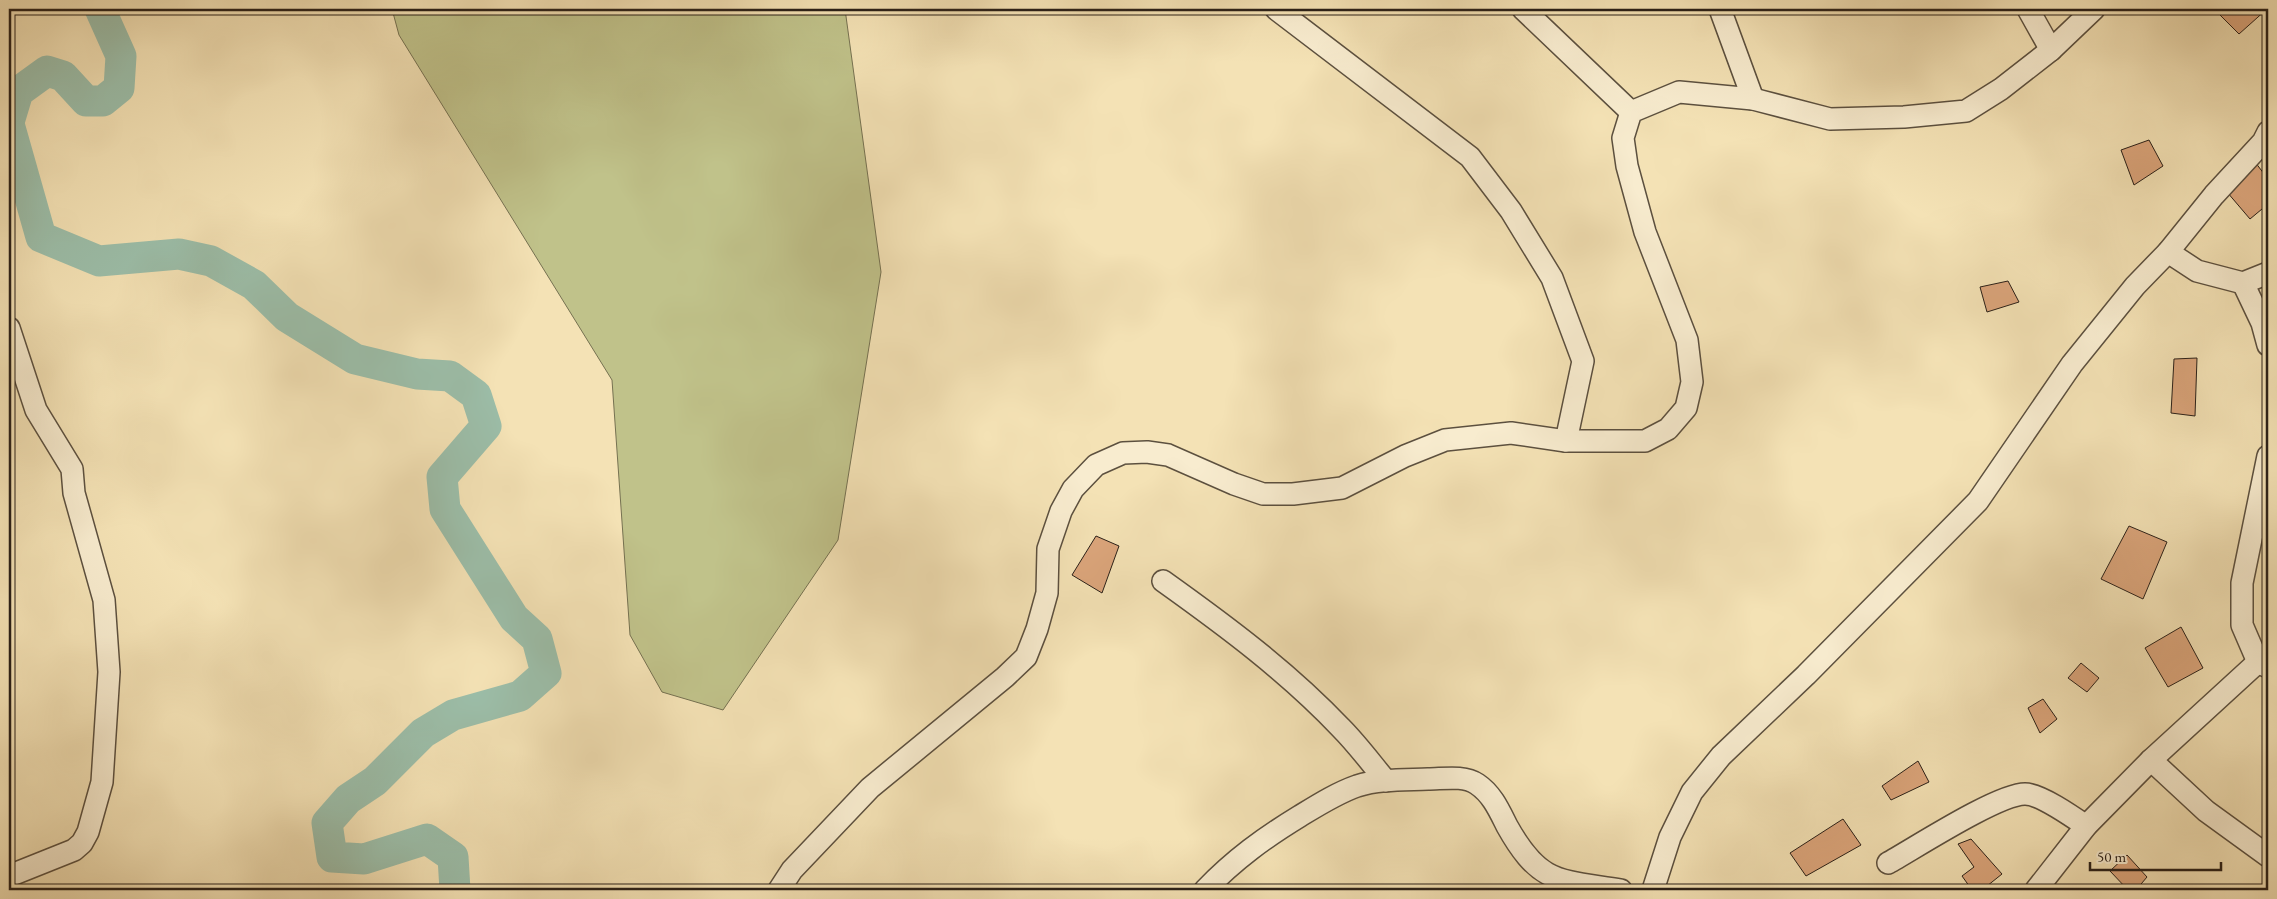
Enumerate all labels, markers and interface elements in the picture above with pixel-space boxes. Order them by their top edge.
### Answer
scale bar [2090,839,2221,871]
text: 50 m [2097,847,2126,866]

